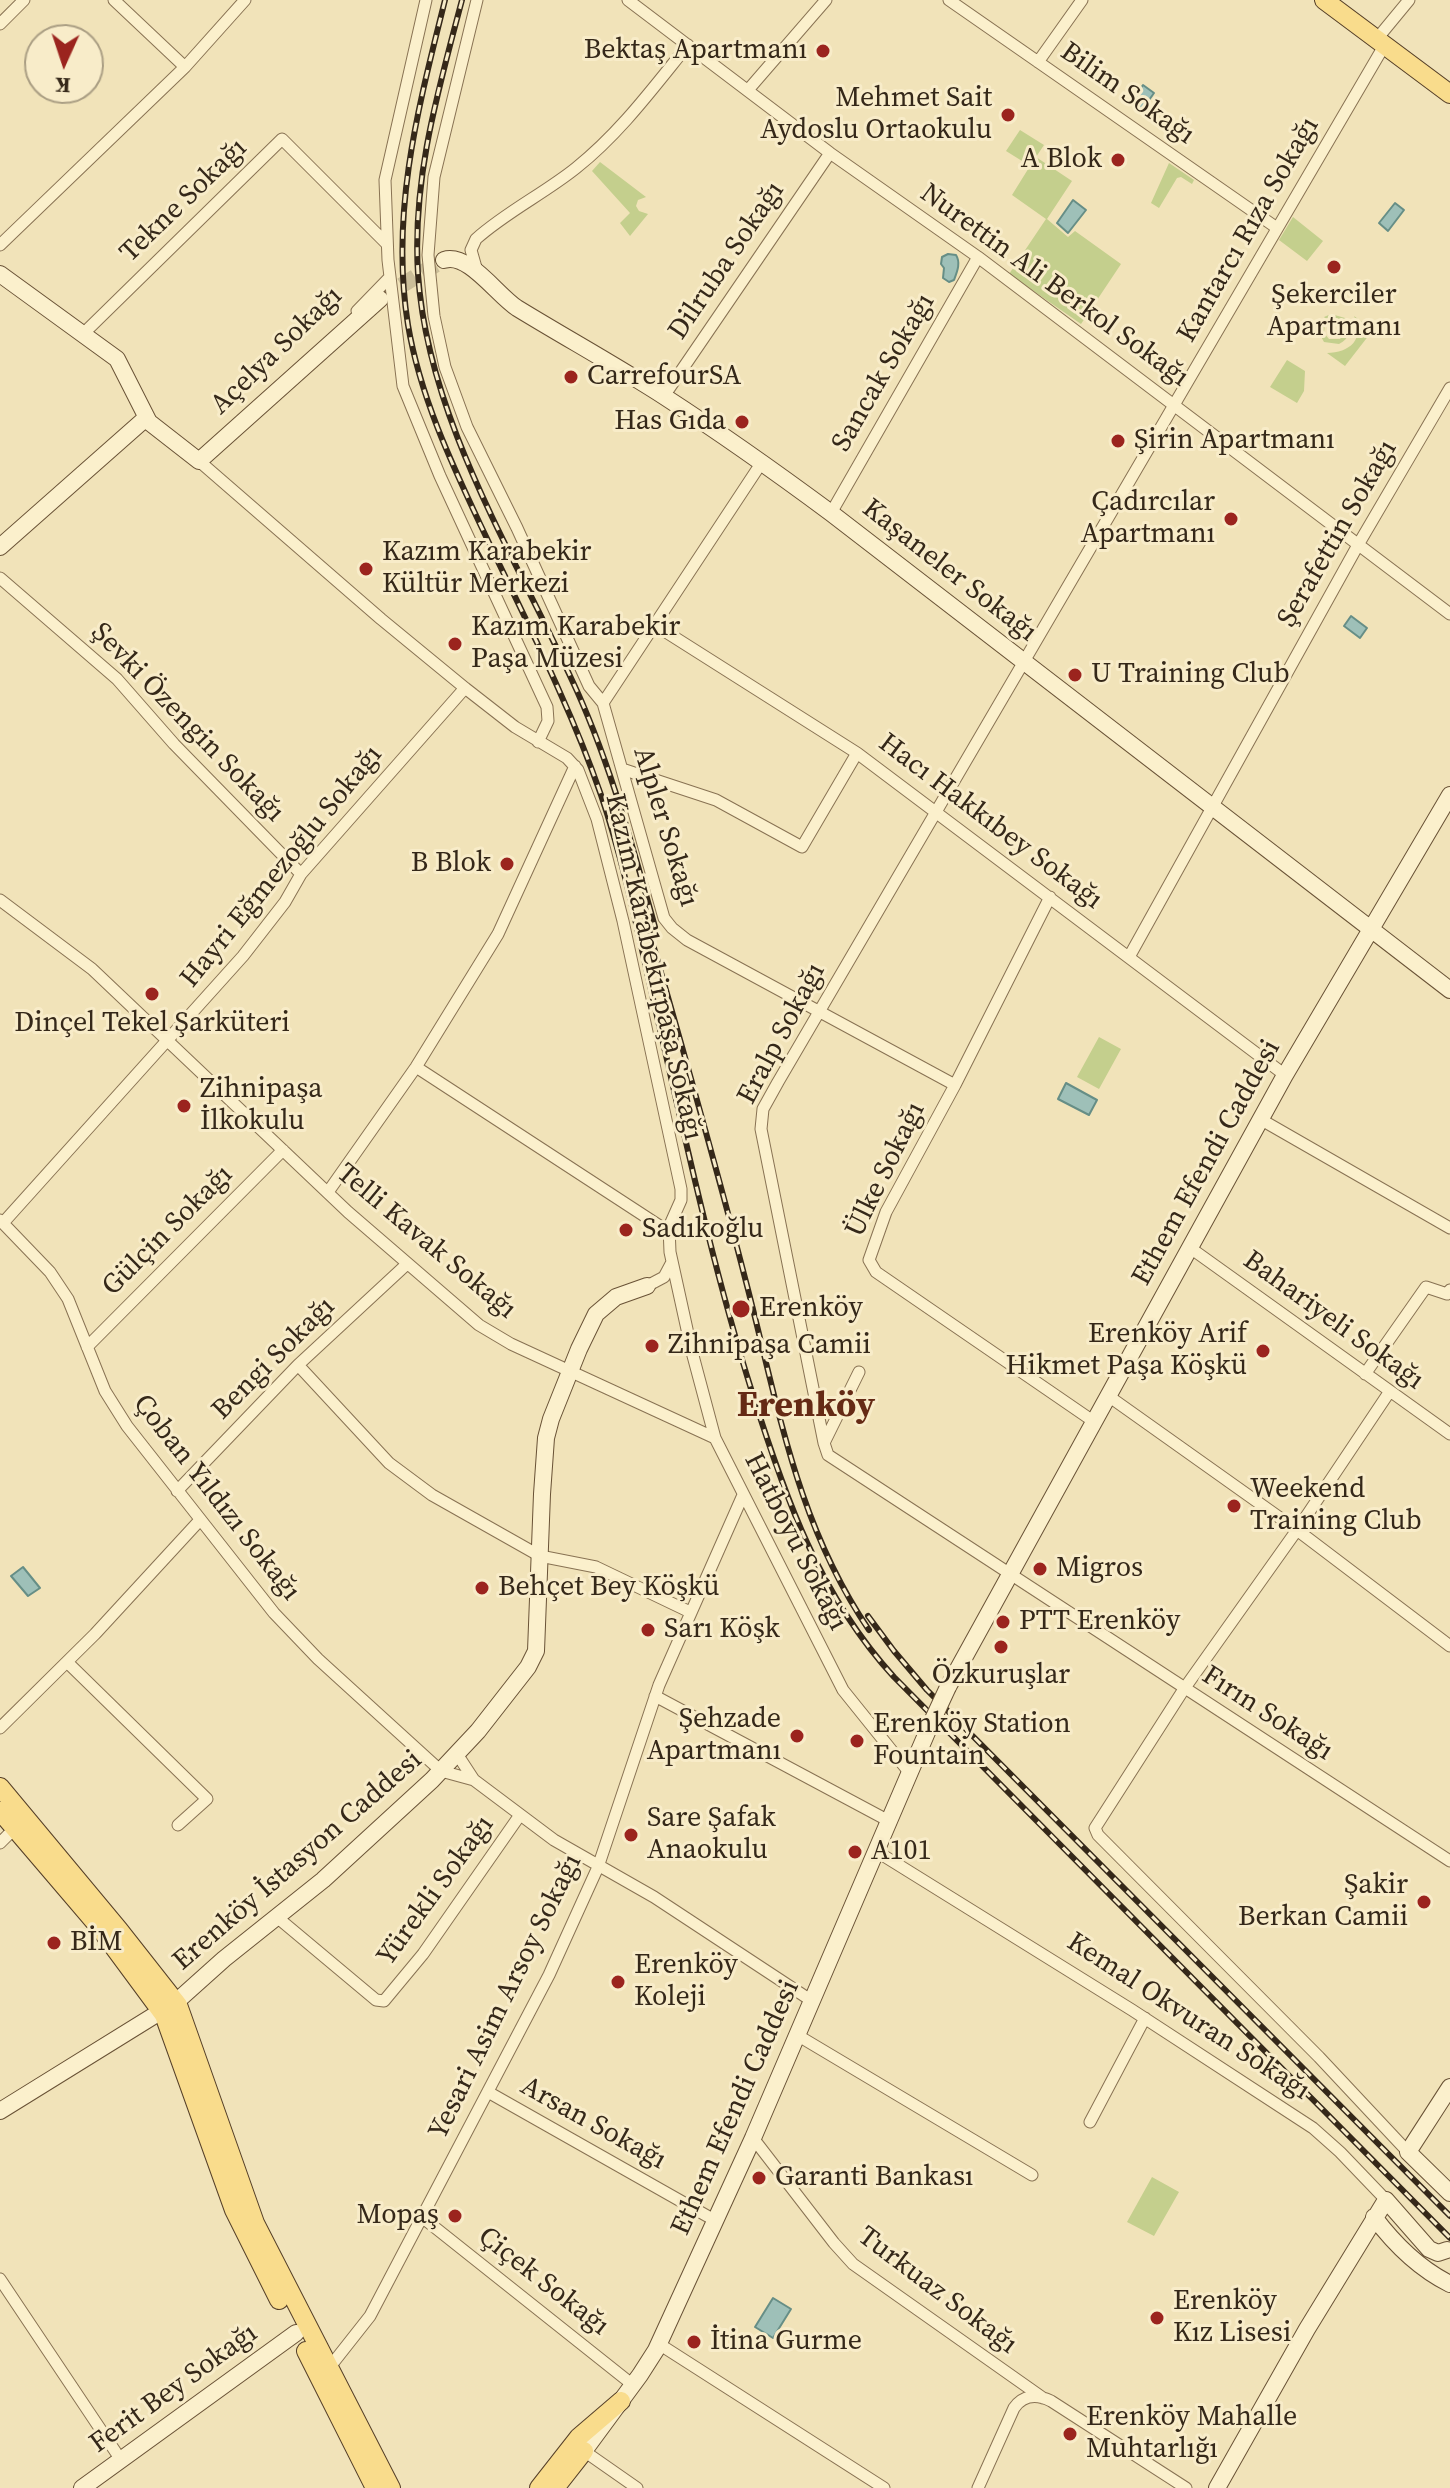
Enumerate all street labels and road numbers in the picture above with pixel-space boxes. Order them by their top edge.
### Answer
street label: Bilim Sokağı [1053,36,1201,152]
street label: Kantarcı Rıza Sokağı [1171,111,1327,349]
street label: Tekne Sokağı [113,132,255,270]
street label: Dilruba Sokağı [662,176,792,346]
street label: Nurettin Ali Berkol Sokağı [913,177,1195,395]
street label: Açelya Sokağı [204,280,350,422]
street label: Sancak Sokağı [825,288,943,458]
street label: Şerafettin Sokağı [1271,435,1405,633]
street label: Kaşaneler Sokağı [855,492,1043,650]
street label: Şevki Özengin Sokağı [83,616,291,830]
street label: Hacı Hakkıbey Sokağı [871,727,1109,917]
street label: Hayri Eğmezoğlu Sokağı [174,739,390,995]
street label: Alpler Sokağı [625,743,705,911]
street label: Kazım Karabekirpaşa Sokağı [597,790,709,1144]
street label: Eralp Sokağı [731,958,833,1110]
street label: Ethem Efendi Caddesi [1125,1034,1289,1292]
street label: Ülke Sokağı [839,1097,933,1243]
street label: Telli Kavak Sokağı [329,1157,523,1327]
street label: Gülçin Sokağı [96,1159,240,1303]
street label: Bahariyeli Sokağı [1236,1244,1430,1398]
street label: Bengi Sokağı [206,1291,342,1427]
street label: Çoban Yıldızı Sokağı [125,1388,307,1608]
street label: Hatboyu Sokağı [736,1448,854,1636]
street label: Fırın Sokağı [1195,1659,1339,1769]
street label: Erenköy İstasyon Caddesi [167,1744,429,1978]
street label: Yürekli Sokağı [370,1809,502,1973]
street label: Yesari Asim Arsoy Sokağı [422,1849,590,2145]
street label: Kemal Okvuran Sokağı [1060,1926,1316,2108]
street label: Ethem Efendi Caddesi [665,1975,807,2241]
street label: Arsan Sokağı [514,2070,672,2178]
street label: Çiçek Sokağı [471,2220,615,2344]
street label: Turkuaz Sokağı [851,2220,1023,2362]
street label: Ferit Bey Sokağı [84,2317,264,2461]

